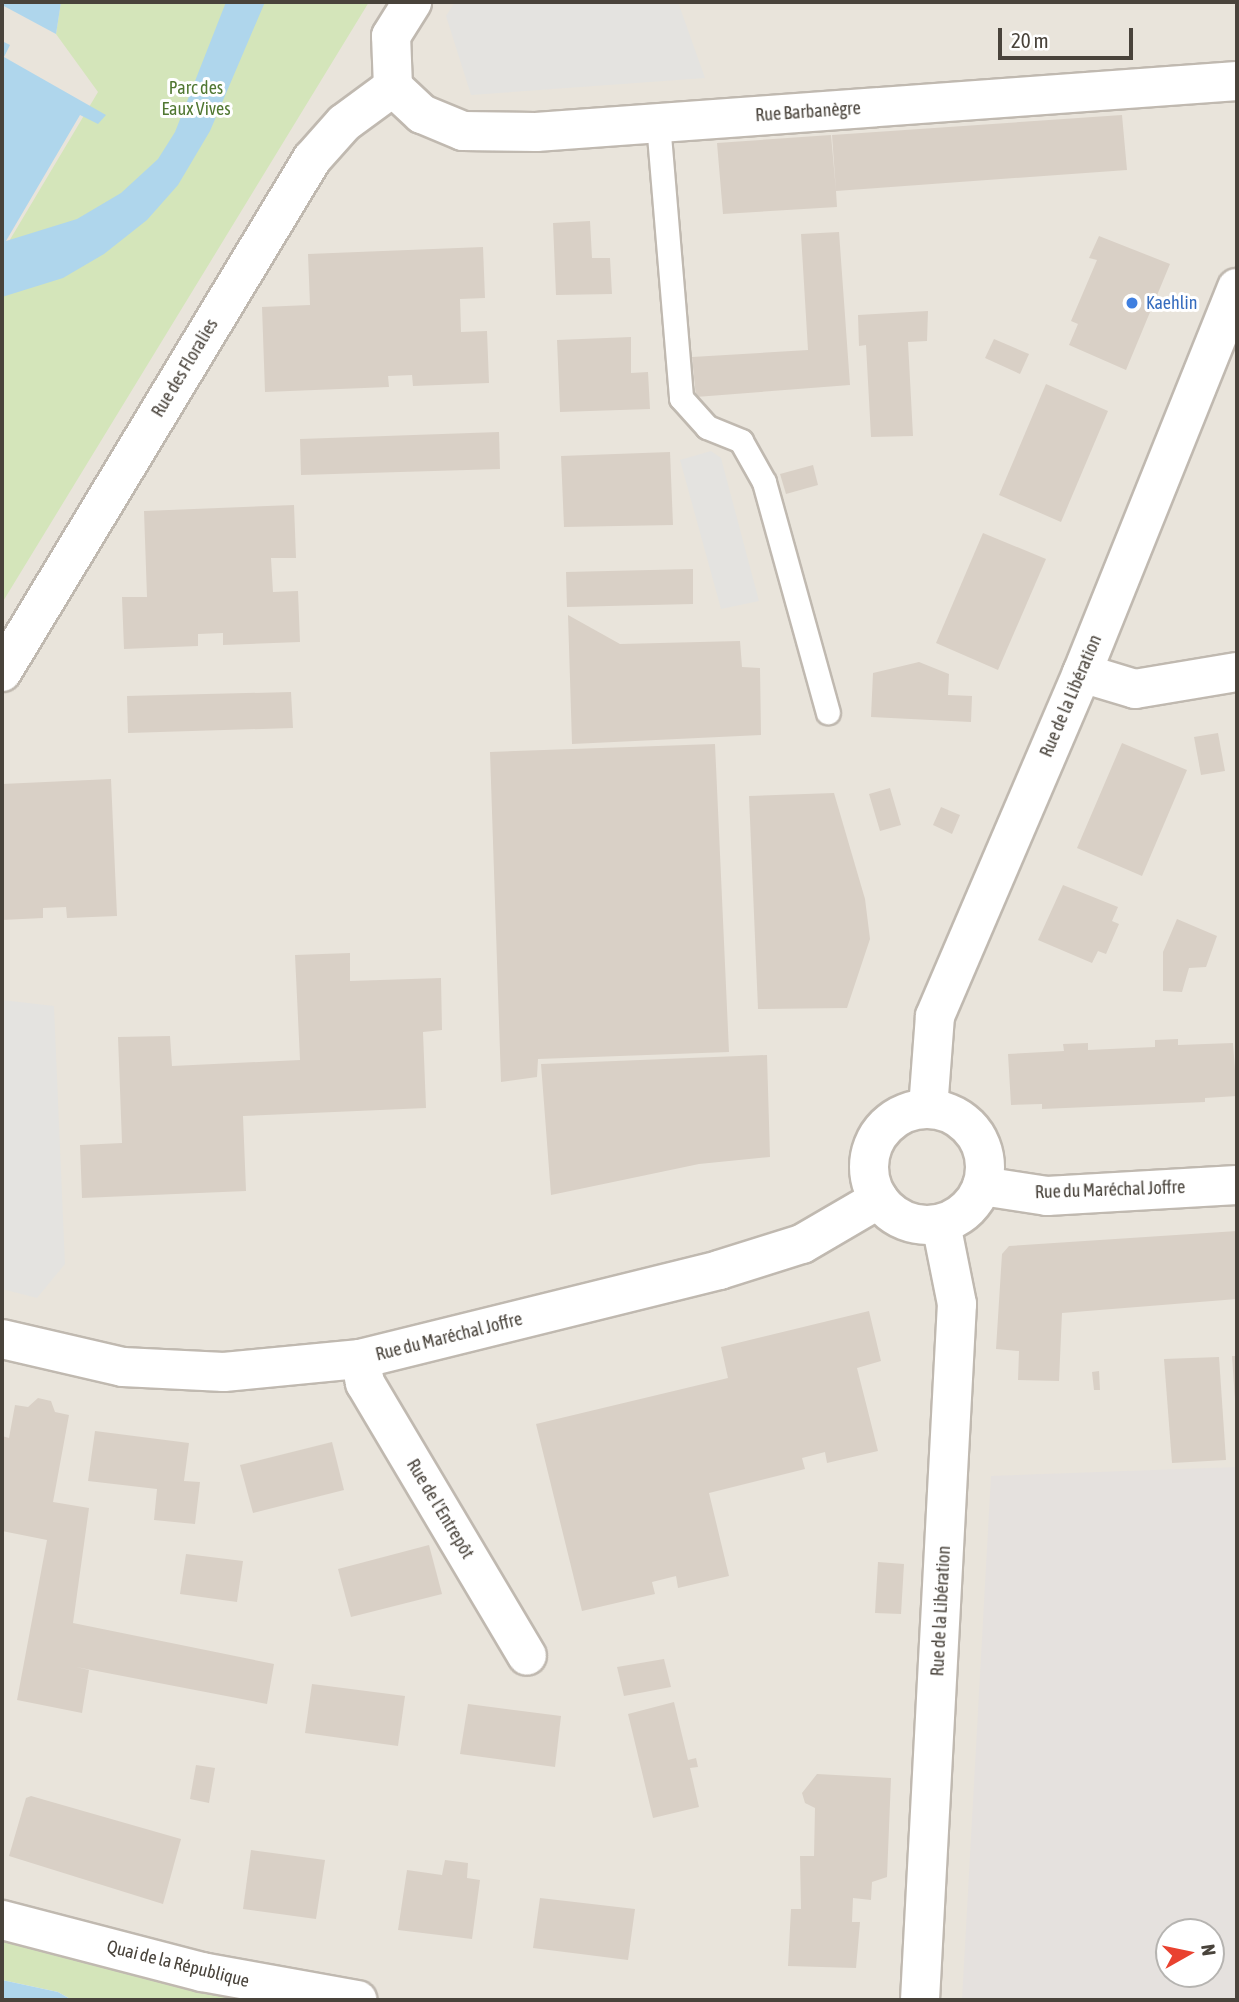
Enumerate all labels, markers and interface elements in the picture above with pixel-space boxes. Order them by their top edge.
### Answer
scale bar [1001,14,1136,58]
text: 20 m [1011,28,1049,52]
park label: Parc des Eaux Vives [161,78,231,120]
street label: Rue Barbanègre [755,98,861,126]
place label: Kaehlin [1146,292,1197,314]
marker: Kaehlin [1124,295,1140,311]
street label: Rue des Floralies [147,315,223,421]
street label: Rue de la Libération [1036,632,1106,760]
street label: Rue du Maréchal Joffre [1035,1177,1185,1203]
street label: Rue du Maréchal Joffre [373,1308,525,1366]
street label: Rue de l'Entrepôt [402,1455,478,1563]
street label: Rue de la Libération [927,1545,955,1677]
north arrow [1155,1918,1225,1988]
street label: Quai de la République [104,1936,252,1992]
text: N [1197,1943,1221,1957]

